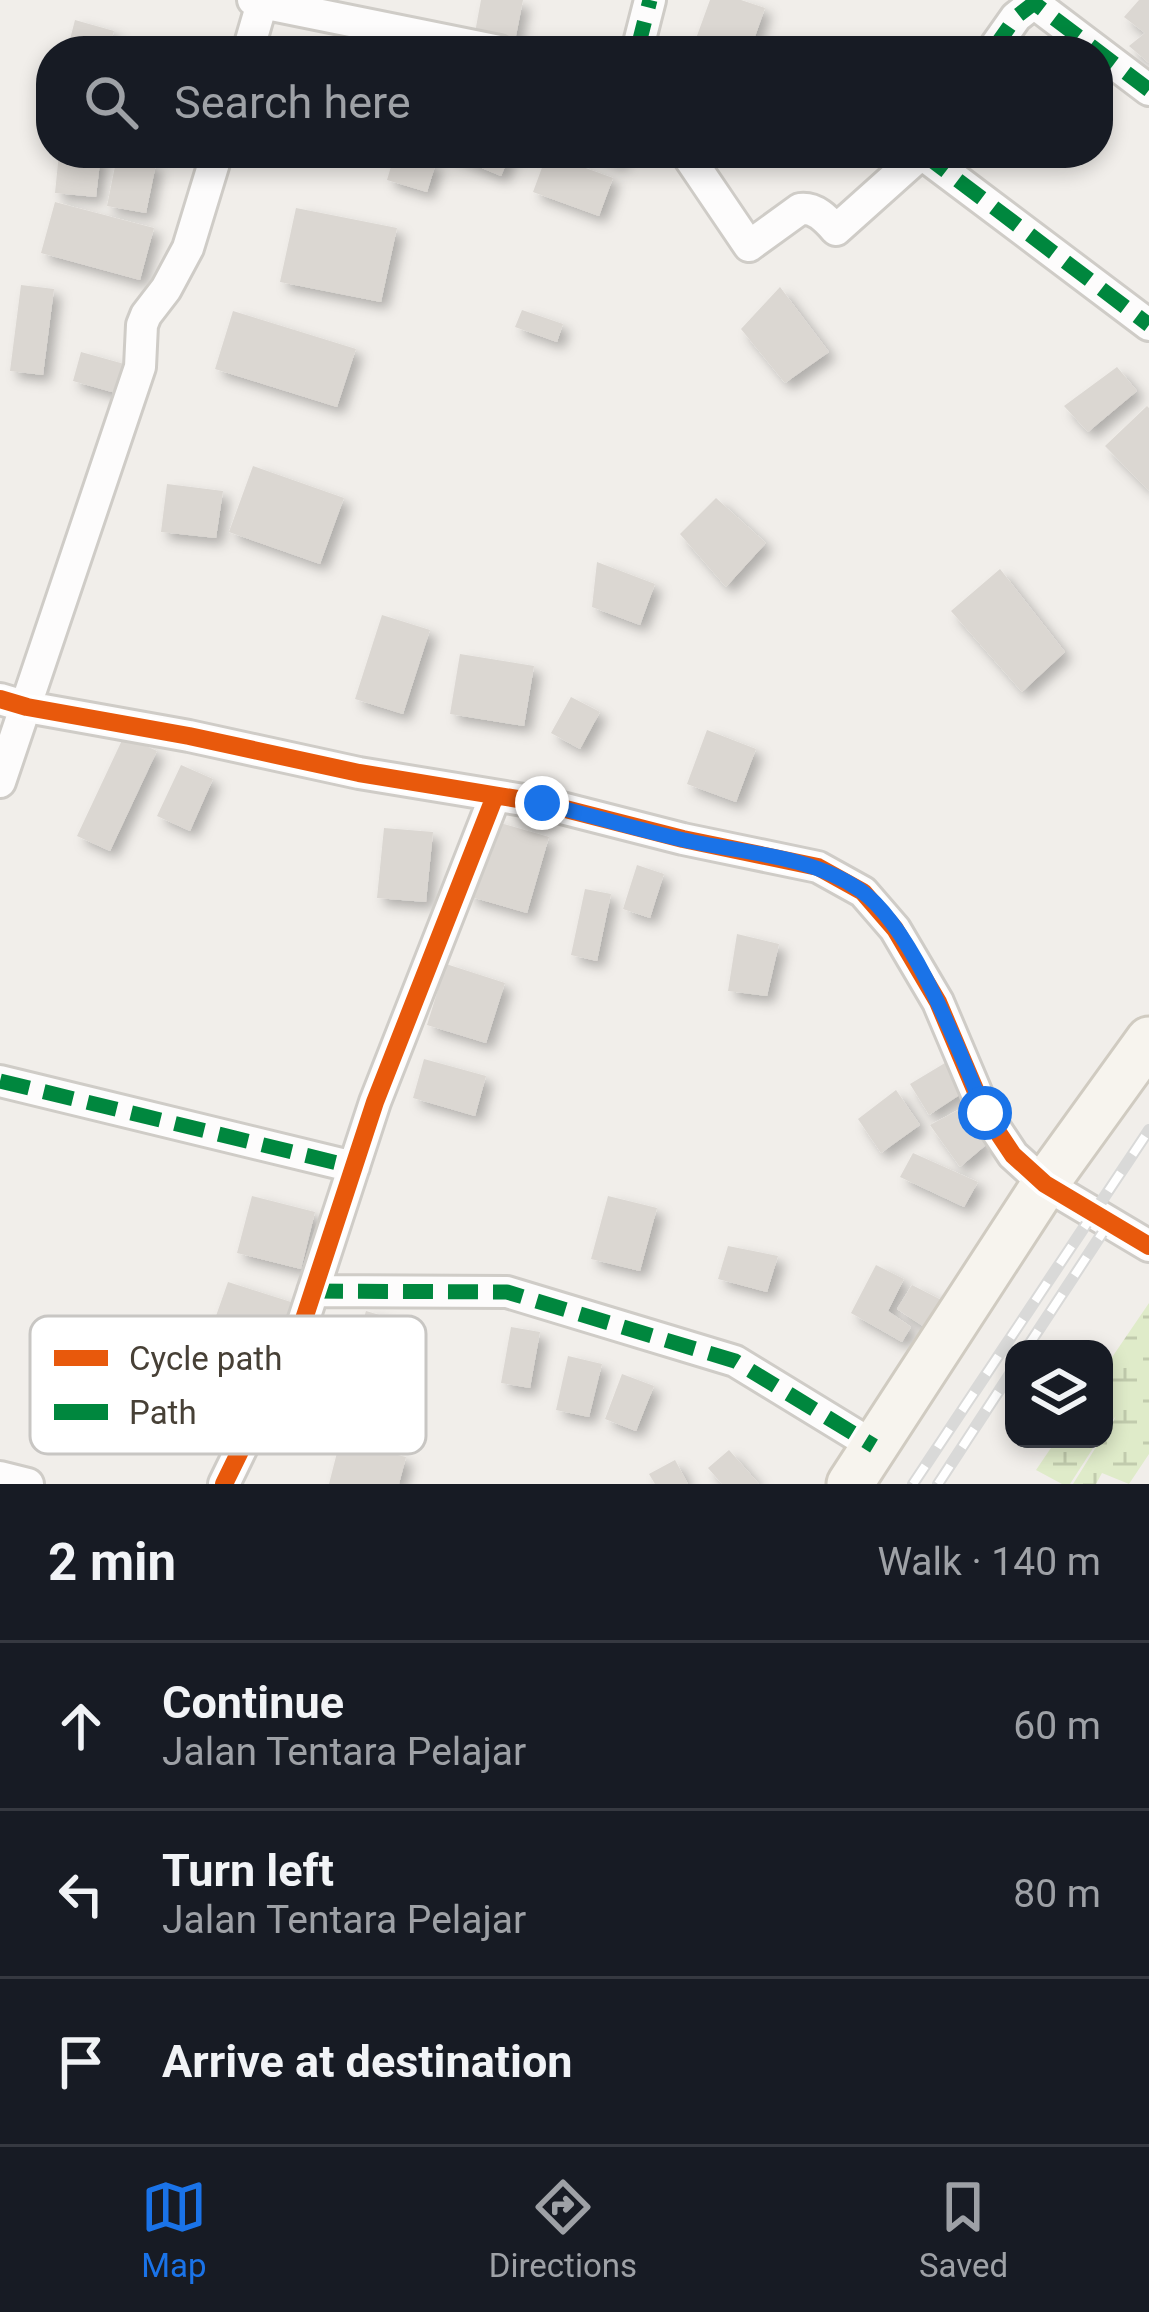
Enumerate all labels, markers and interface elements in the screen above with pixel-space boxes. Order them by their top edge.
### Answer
search box [36,36,1113,168]
icon: search [78,69,144,135]
text: Search here [174,76,411,129]
route end [515,776,569,830]
route start [958,1086,1012,1140]
legend [30,1316,426,1454]
text: Cycle path [129,1339,282,1378]
map controls [1005,1340,1113,1448]
button: layers [1005,1340,1113,1448]
text: Path [129,1393,197,1432]
text: 2 min [48,1533,176,1592]
text: Walk · 140 m [877,1539,1101,1585]
text: Continue [162,1676,344,1729]
icon: ahead [48,1693,114,1759]
text: 60 m [1013,1703,1101,1749]
text: Jalan Tentara Pelajar [162,1729,526,1775]
text: Turn left [162,1844,334,1897]
icon: left [48,1861,114,1927]
text: 80 m [1013,1871,1101,1917]
text: Jalan Tentara Pelajar [162,1897,526,1943]
icon: arrive [48,2029,114,2095]
text: Arrive at destination [162,2035,573,2088]
tab: Map [141,2174,207,2285]
tab: Directions [489,2174,637,2285]
tab: Saved [919,2174,1008,2285]

